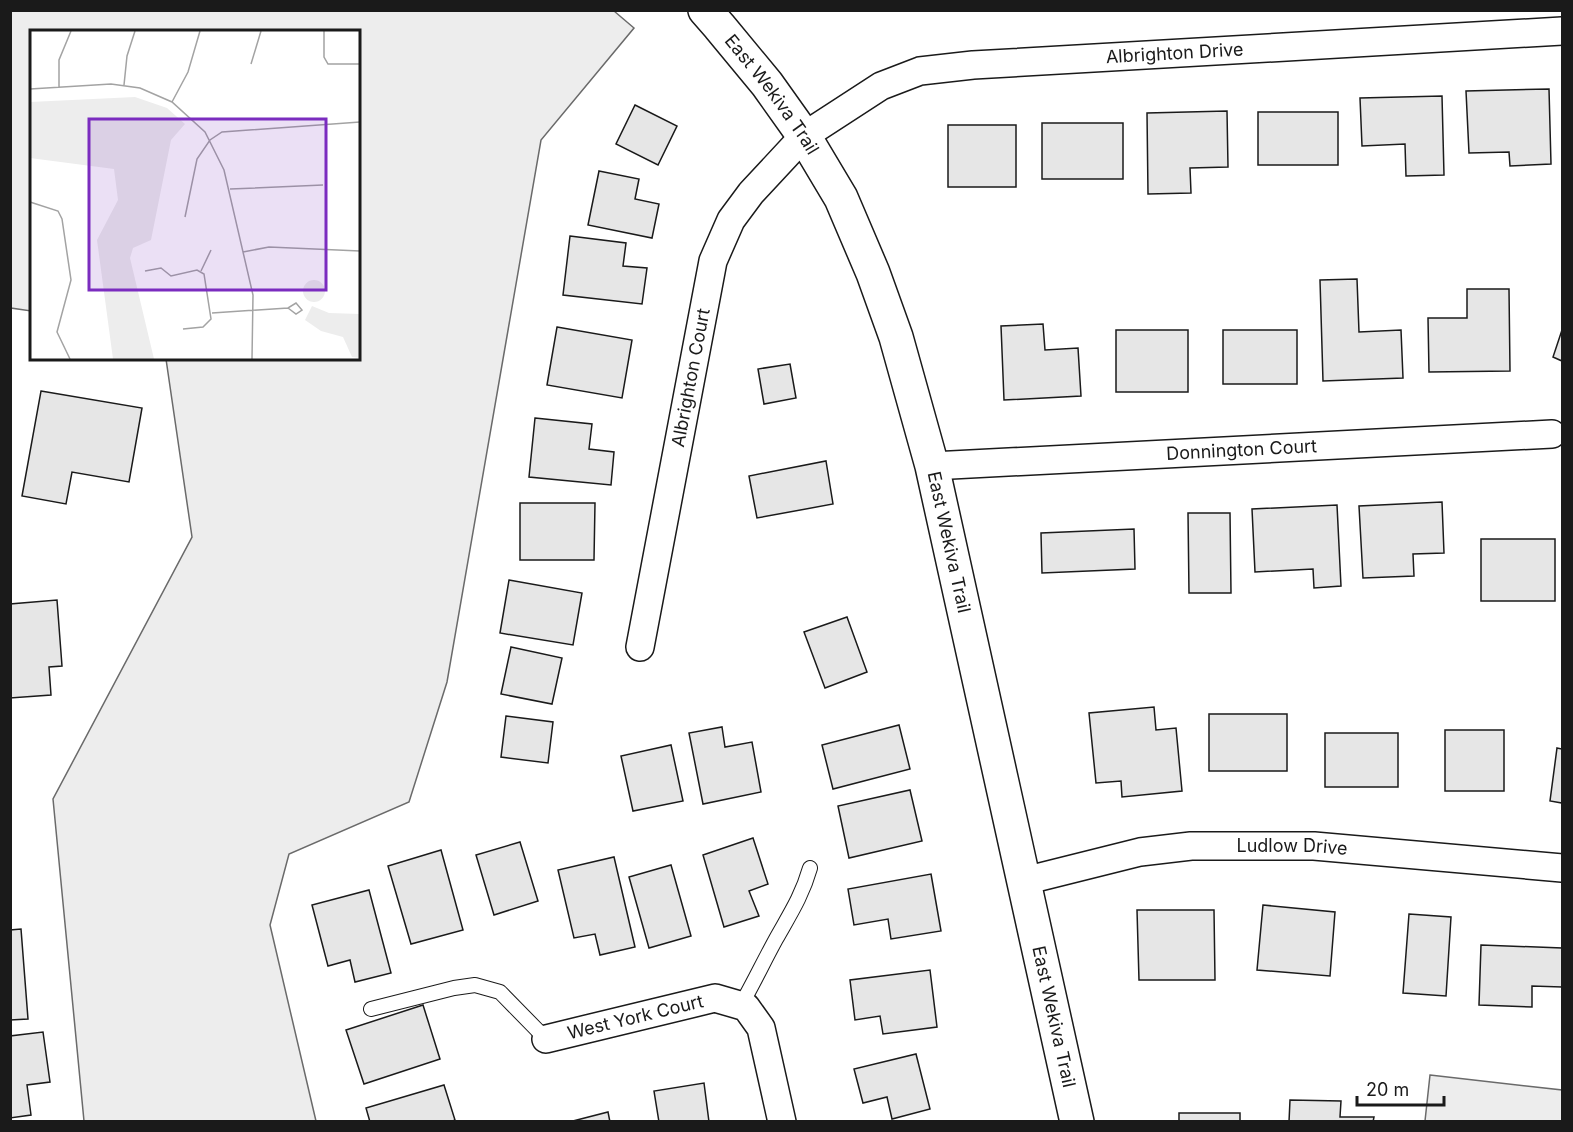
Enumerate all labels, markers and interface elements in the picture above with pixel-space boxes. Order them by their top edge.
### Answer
inset map [30,30,360,360]
street label: East Wekiva Trail [721,30,824,158]
street label: Albrighton Drive [1105,38,1244,67]
street label: Albrighton Court [667,306,714,449]
street label: Donnington Court [1166,435,1318,464]
street label: East Wekiva Trail [923,469,975,615]
street label: Ludlow Drive [1236,835,1349,859]
street label: East Wekiva Trail [1028,944,1080,1089]
street label: West York Court [565,990,705,1043]
scale bar [1357,1069,1444,1107]
text: 20 m [1366,1079,1409,1100]

